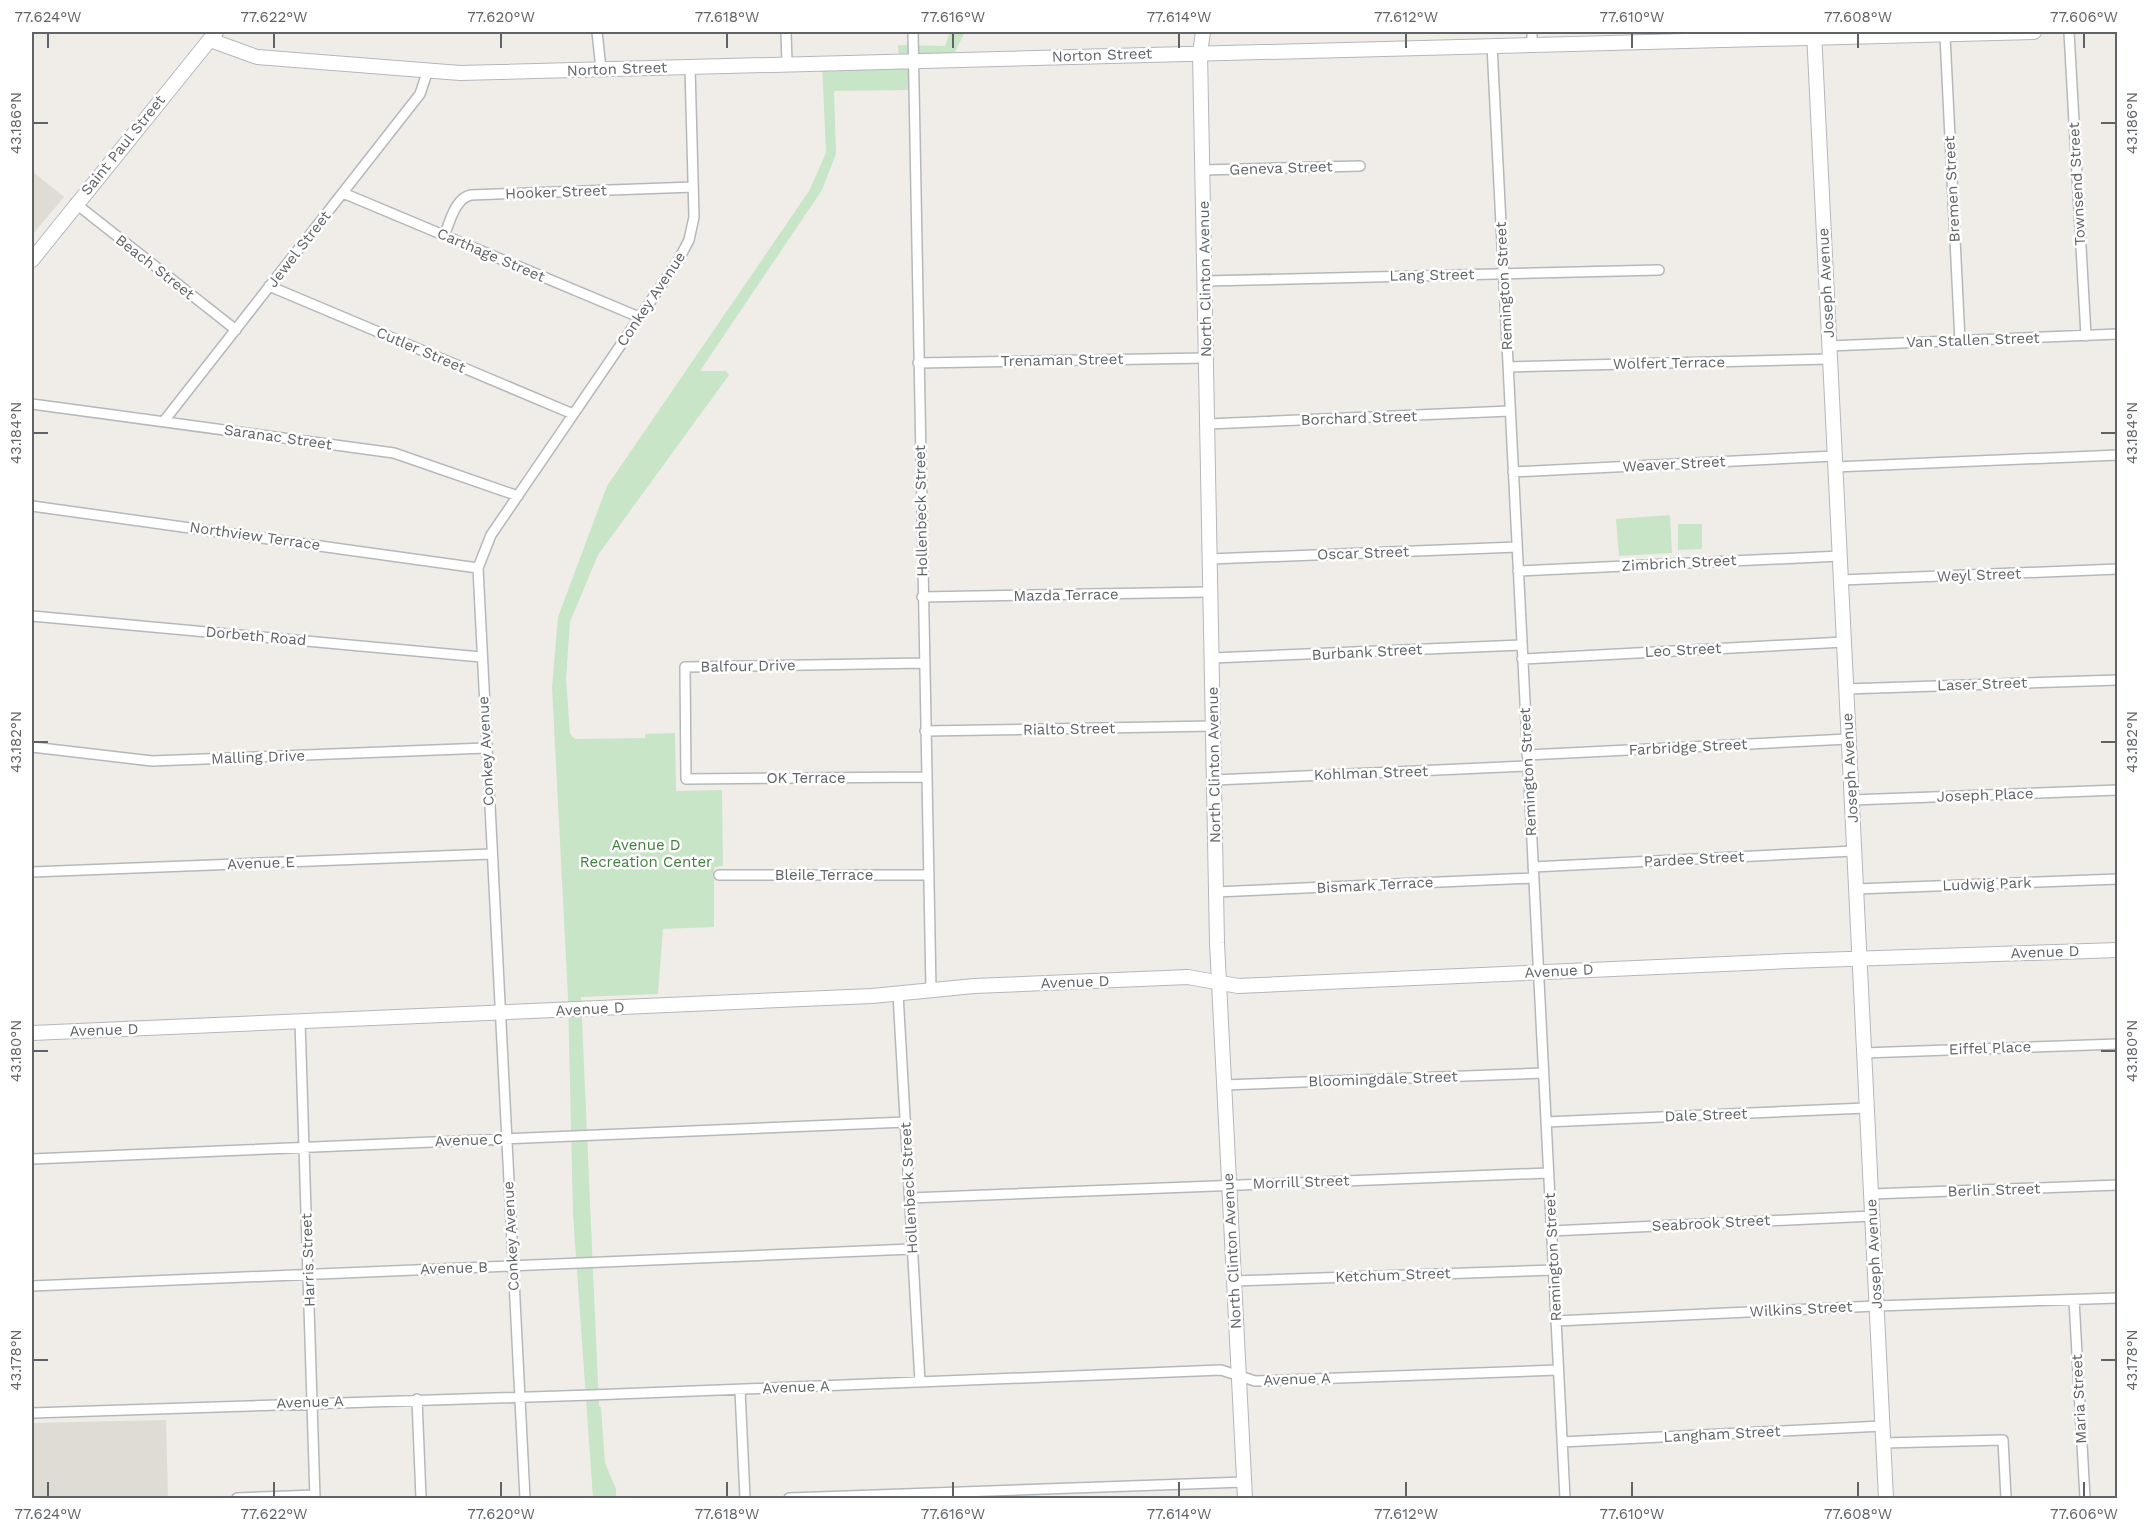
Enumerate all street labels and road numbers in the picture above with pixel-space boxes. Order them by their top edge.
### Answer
street label: Norton Street [1052,44,1153,66]
street label: Norton Street [567,58,668,80]
street label: Saint Paul Street [77,91,169,199]
street label: Townsend Street [2065,121,2089,246]
street label: Bremen Street [1940,134,1964,243]
street label: Geneva Street [1229,157,1334,179]
street label: Hooker Street [505,181,608,203]
street label: North Clinton Avenue [1195,201,1215,357]
street label: Jewel Street [264,207,335,291]
street label: Remington Street [1492,221,1516,351]
street label: Carthage Street [434,224,548,286]
street label: Joseph Avenue [1814,228,1838,338]
street label: Beach Street [112,231,198,304]
street label: Conkey Avenue [613,248,689,350]
street label: Lang Street [1389,265,1475,285]
street label: Cutler Street [374,323,469,377]
street label: Van Stallen Street [1906,329,2041,351]
street label: Trenaman Street [1001,350,1124,370]
street label: Wolfert Terrace [1613,353,1725,373]
street label: Borchard Street [1301,407,1418,429]
street label: Saranac Street [223,421,334,454]
street label: Hollenbeck Street [911,444,931,577]
street label: Weaver Street [1622,452,1727,476]
street label: Northview Terrace [189,518,321,554]
street label: Oscar Street [1317,542,1410,564]
street label: Zimbrich Street [1621,551,1738,575]
street label: Weyl Street [1937,565,2022,585]
street label: Mazda Terrace [1013,585,1119,605]
street label: Dorbeth Road [205,623,307,649]
street label: Leo Street [1644,639,1722,661]
street label: Burbank Street [1311,640,1424,664]
street label: Balfour Drive [700,656,796,676]
street label: Laser Street [1937,673,2028,695]
street label: North Clinton Avenue [1204,687,1224,843]
street label: Conkey Avenue [474,696,498,806]
street label: Remington Street [1516,707,1540,837]
street label: Joseph Avenue [1838,713,1862,823]
street label: Rialto Street [1023,719,1116,739]
street label: Farbridge Street [1628,735,1749,759]
street label: Malling Drive [211,746,305,768]
street label: Kohlman Street [1314,762,1429,784]
street label: OK Terrace [766,769,846,787]
street label: Joseph Place [1936,784,2034,806]
street label: Pardee Street [1643,847,1745,871]
street label: Avenue E [227,853,295,873]
street label: Bleile Terrace [775,866,873,884]
street label: Bismark Terrace [1316,873,1434,897]
street label: Ludwig Park [1942,873,2032,895]
street label: Avenue D [2010,942,2080,962]
street label: Avenue D [1524,960,1594,982]
street label: Avenue D [1040,972,1110,992]
street label: Avenue D [555,998,625,1020]
street label: Avenue D [69,1020,139,1040]
street label: Eiffel Place [1949,1038,2031,1058]
street label: Bloomingdale Street [1308,1067,1459,1091]
street label: Dale Street [1664,1105,1748,1125]
street label: Hollenbeck Street [897,1121,921,1254]
street label: Avenue C [434,1130,504,1150]
street label: Morrill Street [1252,1171,1350,1193]
street label: North Clinton Avenue [1219,1172,1245,1330]
street label: Berlin Street [1947,1179,2041,1201]
street label: Conkey Avenue [499,1181,523,1291]
street label: Remington Street [1541,1192,1565,1322]
street label: Joseph Avenue [1862,1199,1886,1309]
street label: Seabrook Street [1651,1211,1771,1235]
street label: Harris Street [297,1212,319,1307]
street label: Avenue B [420,1258,488,1278]
street label: Ketchum Street [1335,1264,1452,1286]
street label: Wilkins Street [1749,1297,1854,1321]
street label: Maria Street [2068,1353,2090,1444]
street label: Avenue A [1263,1369,1331,1389]
street label: Avenue A [762,1377,830,1397]
street label: Avenue A [276,1392,344,1412]
street label: Langham Street [1663,1422,1782,1446]

